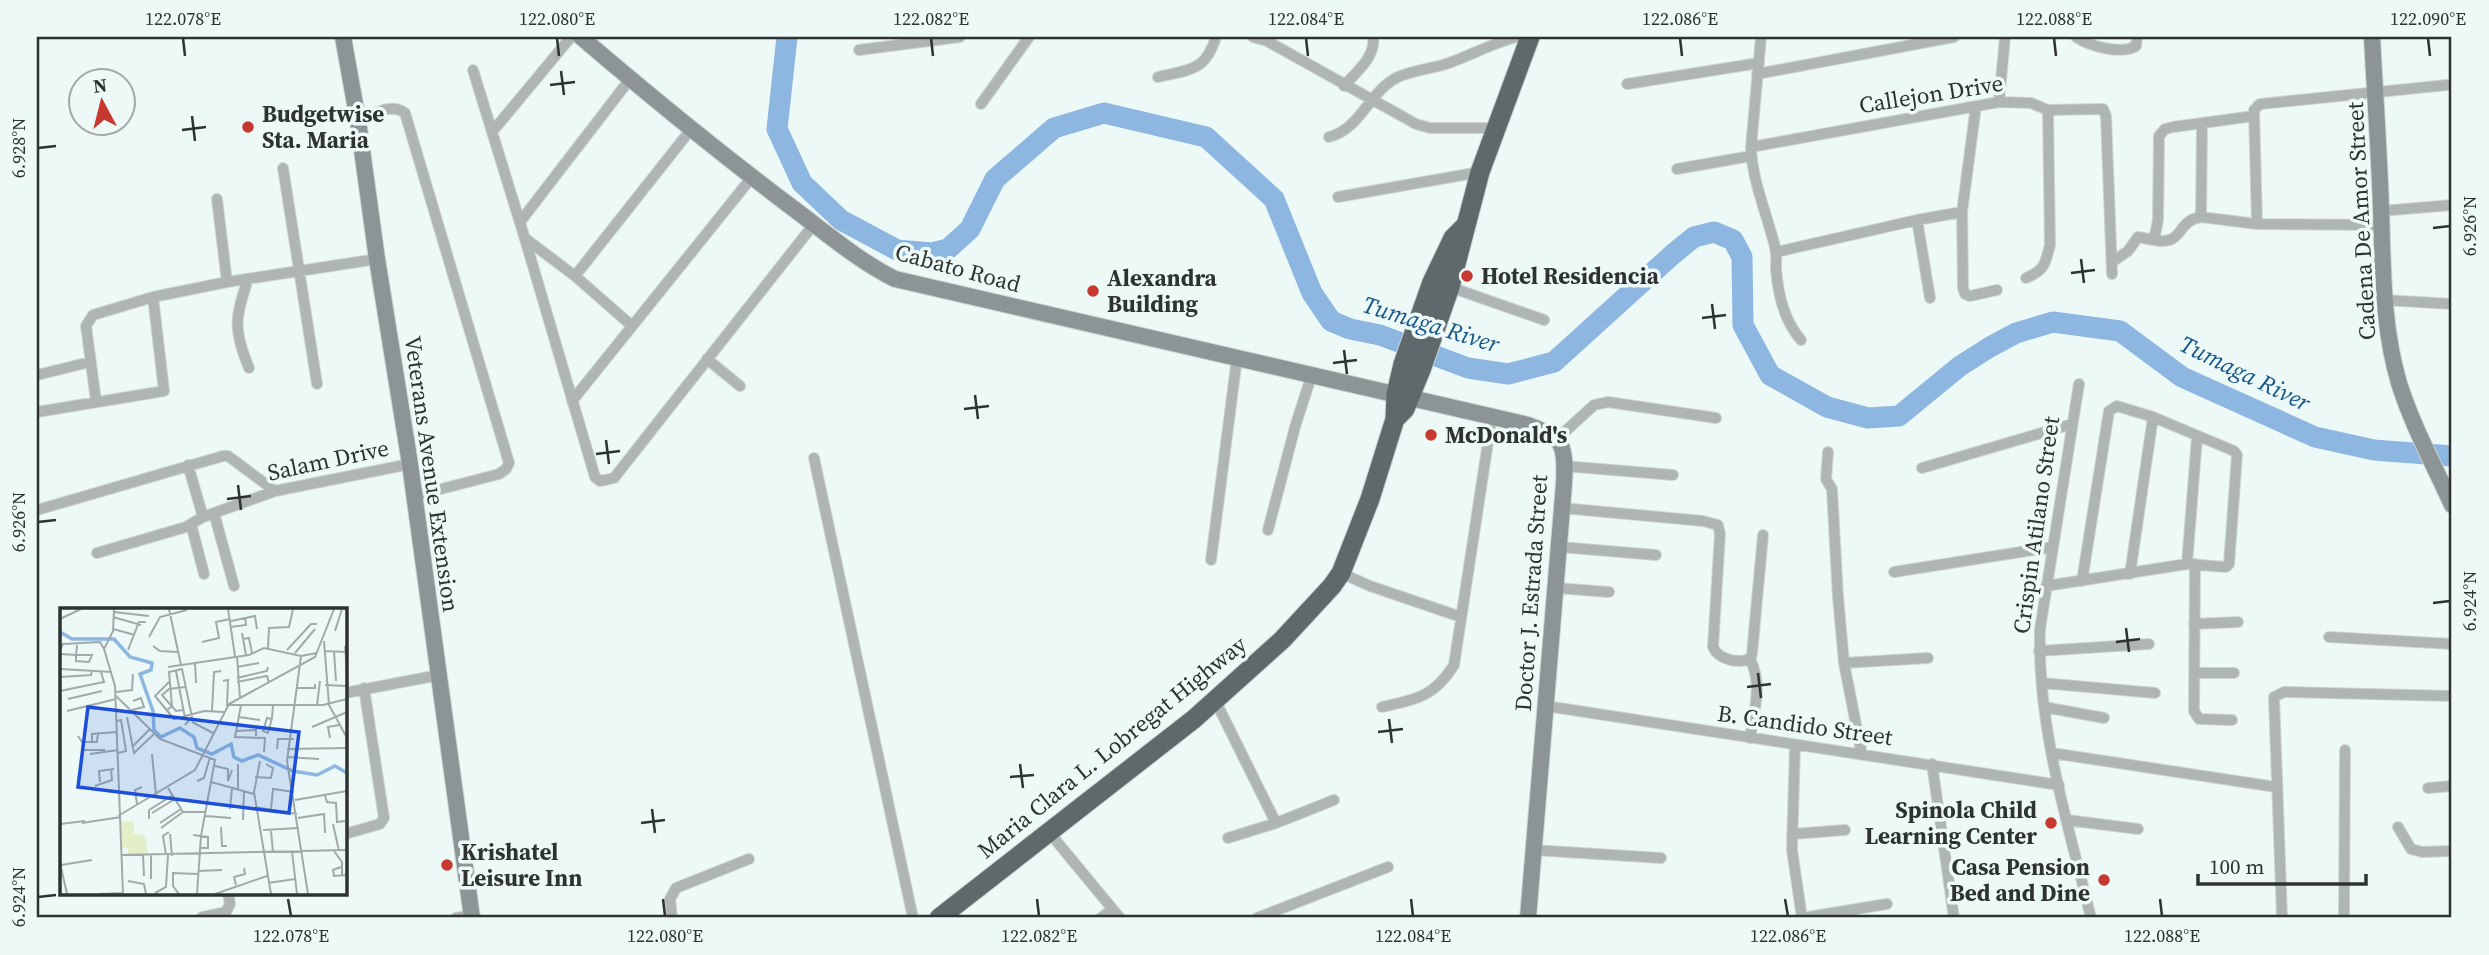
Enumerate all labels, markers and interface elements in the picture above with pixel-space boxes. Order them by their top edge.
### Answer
text: 122.078°E [145,6,221,31]
text: 122.080°E [519,6,595,31]
text: 122.082°E [893,6,969,31]
text: 122.084°E [1268,6,1344,31]
text: 122.086°E [1642,6,1718,31]
text: 122.088°E [2016,6,2092,31]
text: 122.090°E [2390,6,2466,31]
north arrow [66,66,136,136]
street label: Callejon Drive [1857,67,2005,121]
text: N [91,71,109,99]
place label: Budgetwise Sta. Maria [262,98,384,156]
street label: Cadena De Amor Street [2339,101,2383,341]
text: 6.928°N [6,118,31,178]
marker: Budgetwise Sta. Maria [240,119,256,135]
text: 6.926°N [2457,196,2482,256]
street label: Cabato Road [892,236,1024,300]
place label: Hotel Residencia [1481,260,1660,292]
place label: Alexandra Building [1107,262,1218,320]
marker: Hotel Residencia [1459,268,1475,284]
marker: Alexandra Building [1085,283,1101,299]
water label: Tumaga River [1359,288,1505,361]
water label: Tumaga River [2174,327,2317,419]
street label: Veterans Avenue Extension [397,334,467,614]
street label: Crispin Atilano Street [2005,414,2067,636]
place label: McDonald's [1445,419,1567,451]
marker: McDonald's [1423,427,1439,443]
street label: Salam Drive [264,432,392,488]
street label: Doctor J. Estrada Street [1507,473,1555,712]
text: 6.926°N [6,492,31,552]
text: 6.924°N [2457,571,2482,631]
inset map [60,608,346,895]
street label: Maria Clara L. Lobregat Highway [971,628,1253,866]
street label: B. Candido Street [1715,697,1895,753]
place label: Spinola Child Learning Center [1865,794,2037,852]
marker: Spinola Child Learning Center [2043,815,2059,831]
place label: Krishatel Leisure Inn [461,836,582,894]
scale bar [2198,843,2366,887]
place label: Casa Pension Bed and Dine [1950,851,2090,909]
text: 100 m [2209,852,2264,881]
marker: Krishatel Leisure Inn [439,857,455,873]
text: 6.924°N [6,867,31,927]
marker: Casa Pension Bed and Dine [2096,872,2112,888]
text: 122.078°E [253,923,329,948]
text: 122.080°E [627,923,703,948]
text: 122.082°E [1001,923,1077,948]
text: 122.084°E [1375,923,1451,948]
text: 122.086°E [1750,923,1826,948]
text: 122.088°E [2124,923,2200,948]

